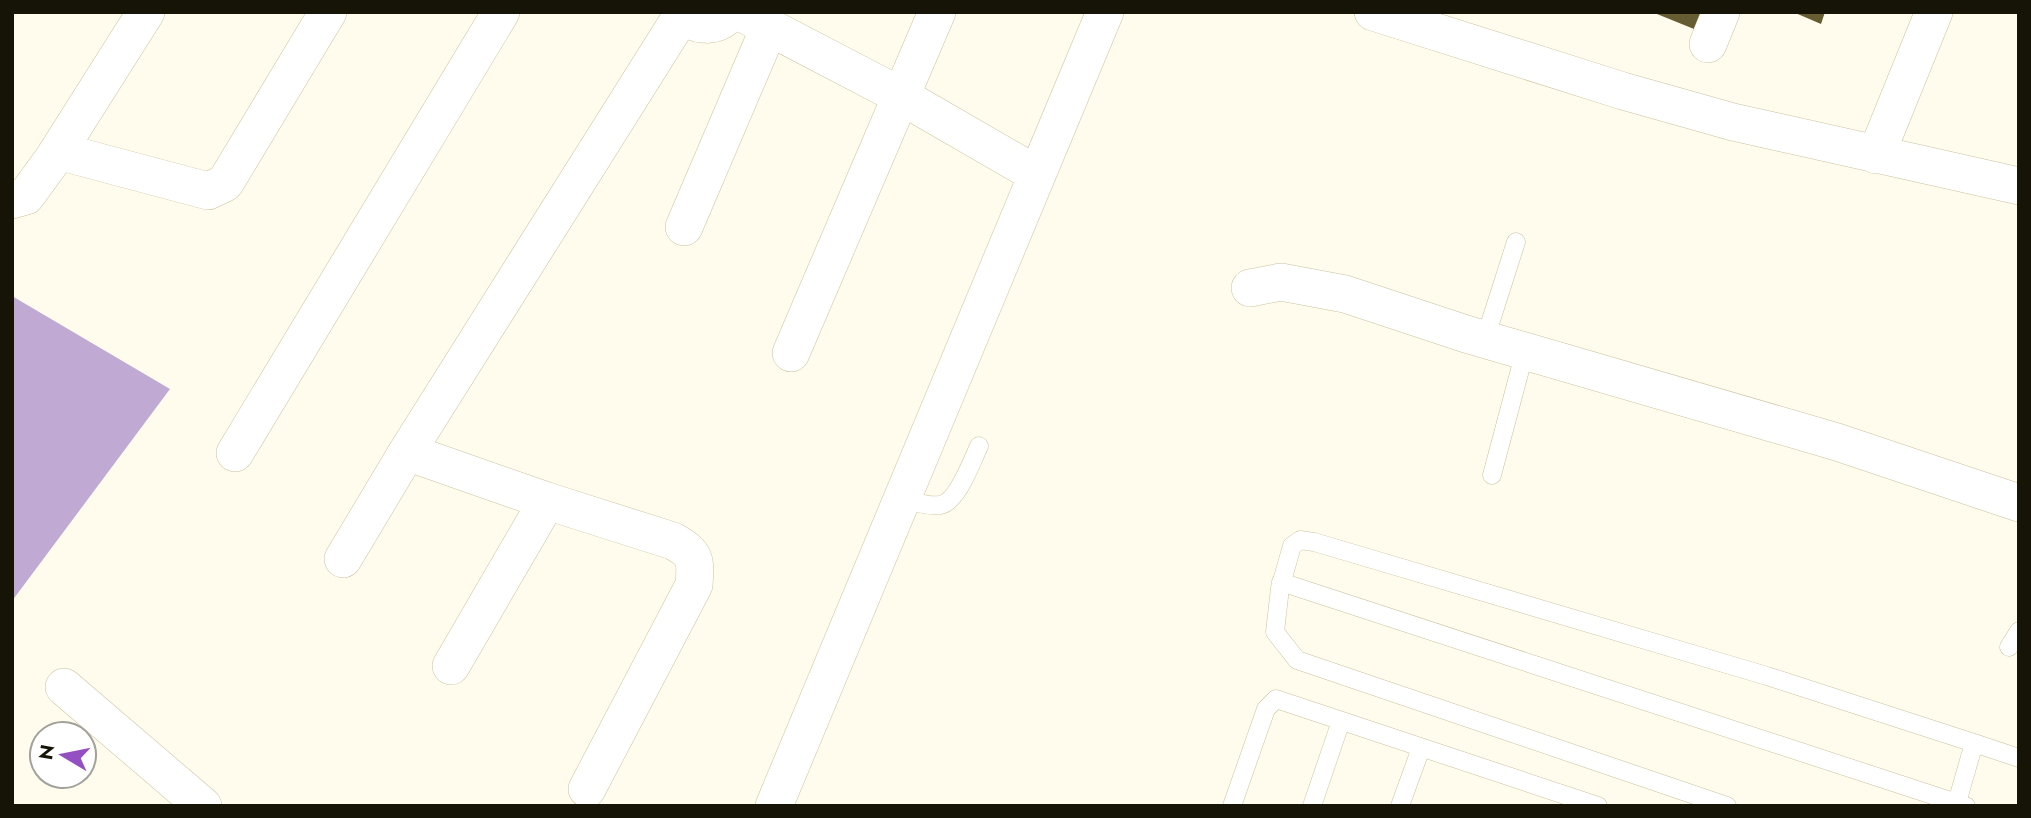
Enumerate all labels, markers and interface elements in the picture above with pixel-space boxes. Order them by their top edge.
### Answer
north arrow [28,720,98,790]
text: N [32,742,61,762]

